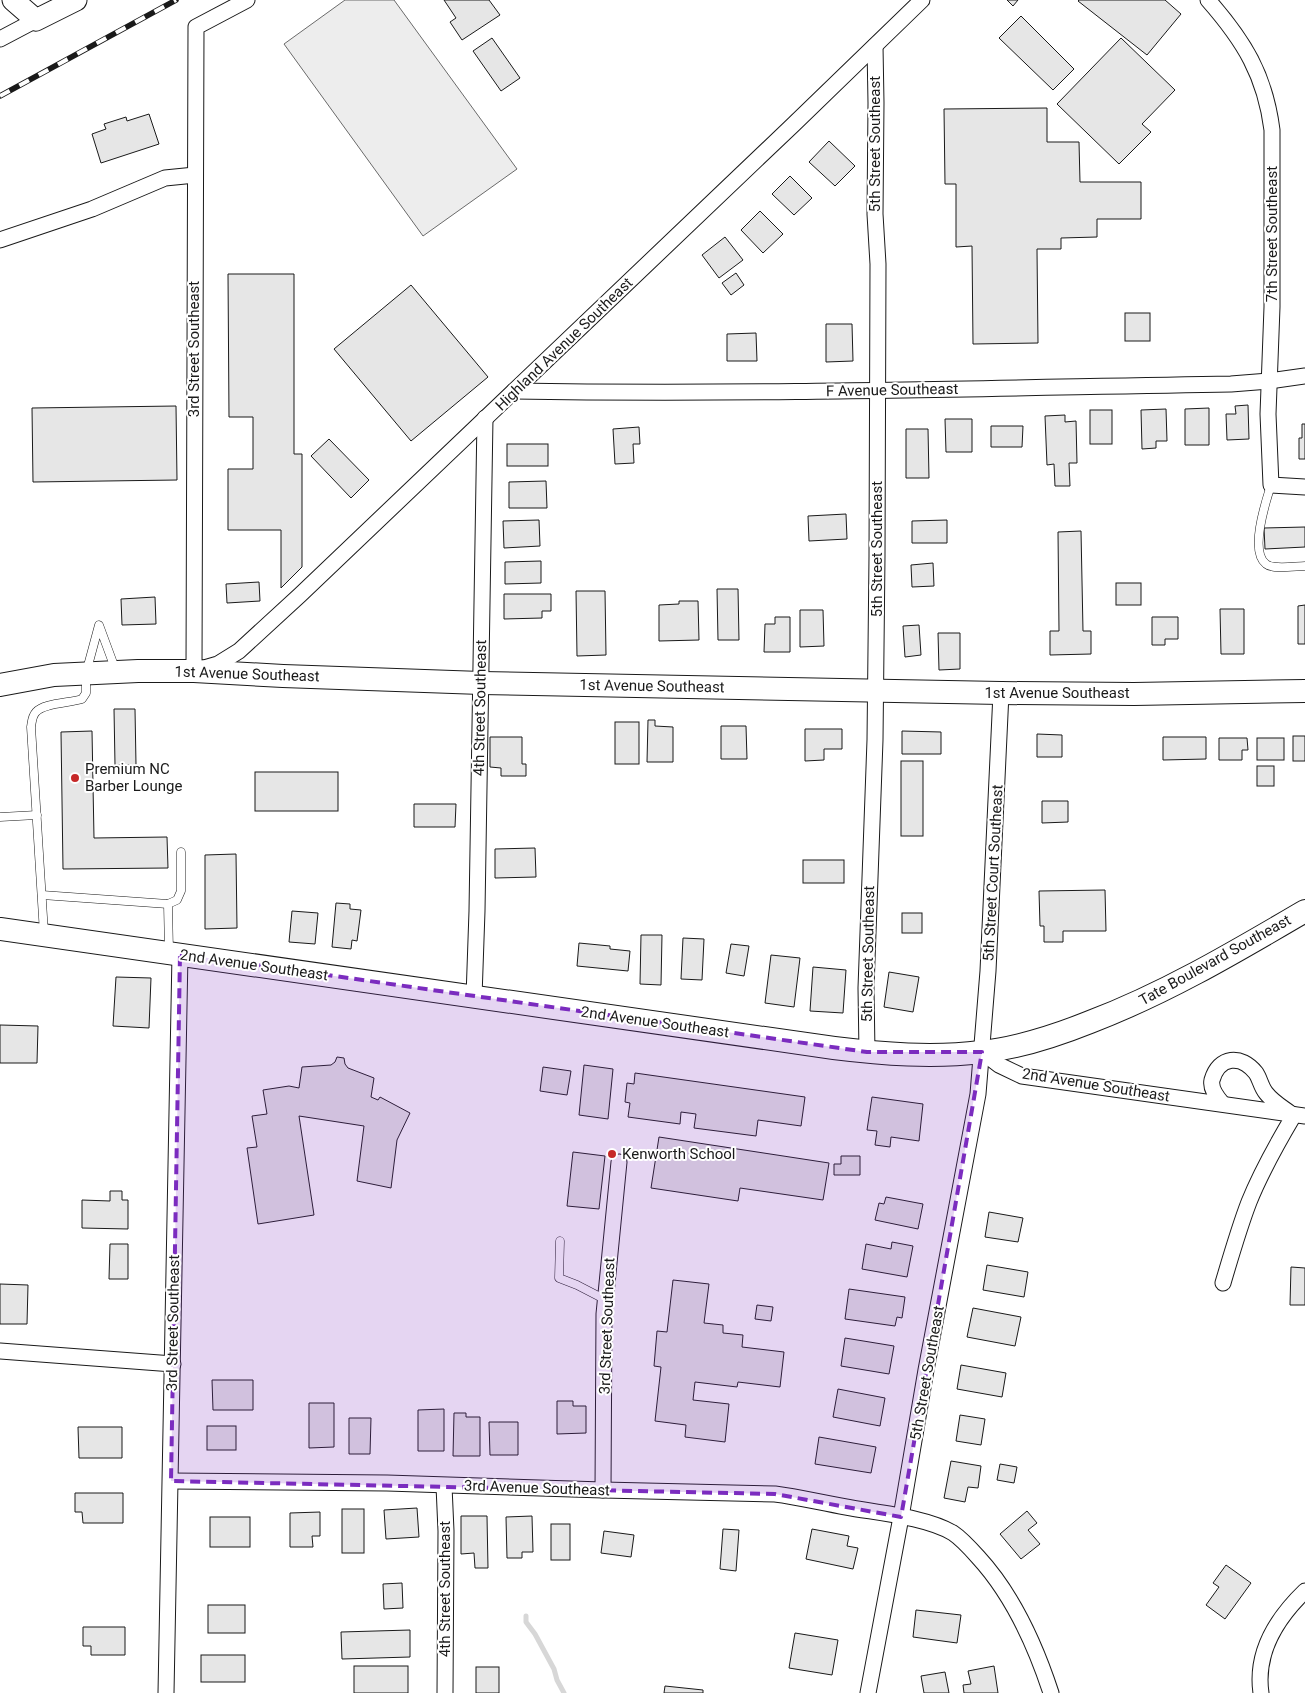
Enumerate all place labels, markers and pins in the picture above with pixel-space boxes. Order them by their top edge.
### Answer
place label: Premium NC Barber Lounge [85,760,182,795]
marker: Premium NC Barber Lounge [69,772,81,784]
place label: Kenworth School [622,1145,735,1163]
marker: Kenworth School [606,1148,618,1160]

